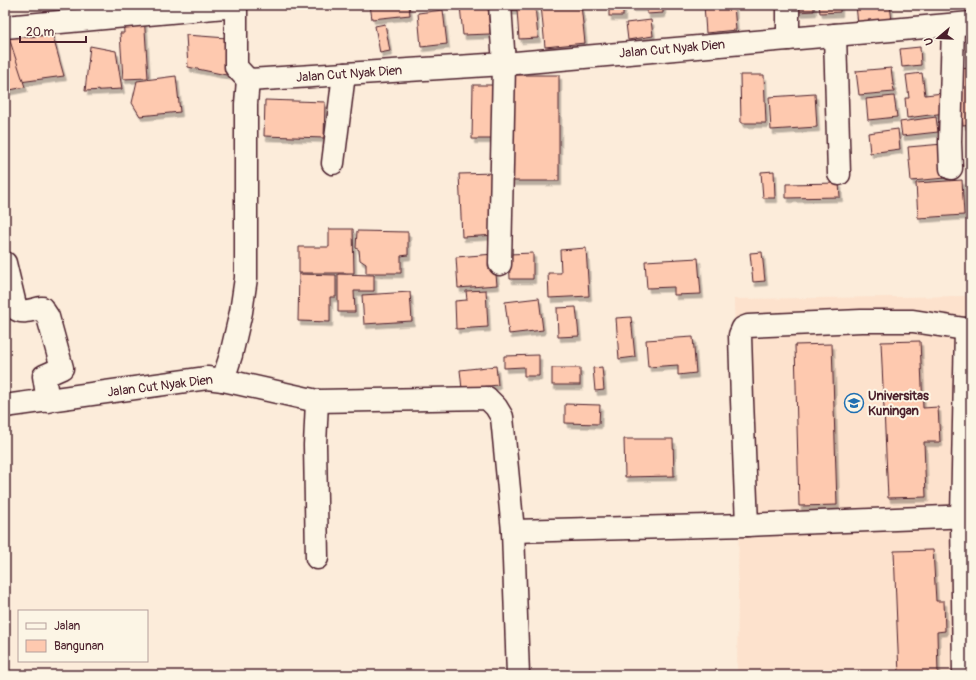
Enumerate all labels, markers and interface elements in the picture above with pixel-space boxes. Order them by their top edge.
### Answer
scale bar [20,18,86,44]
north arrow [918,18,958,58]
text: 20 m [26,25,55,40]
street label: Jalan Cut Nyak Dien [618,36,726,62]
text: U [922,36,936,47]
street label: Jalan Cut Nyak Dien [295,62,403,86]
street label: Jalan Cut Nyak Dien [106,372,214,400]
place label: Universitas Kuningan [868,388,929,419]
school or university icon: Universitas Kuningan [843,392,865,414]
legend [18,610,148,662]
text: Jalan [54,619,80,634]
text: Bangunan [54,639,104,654]

